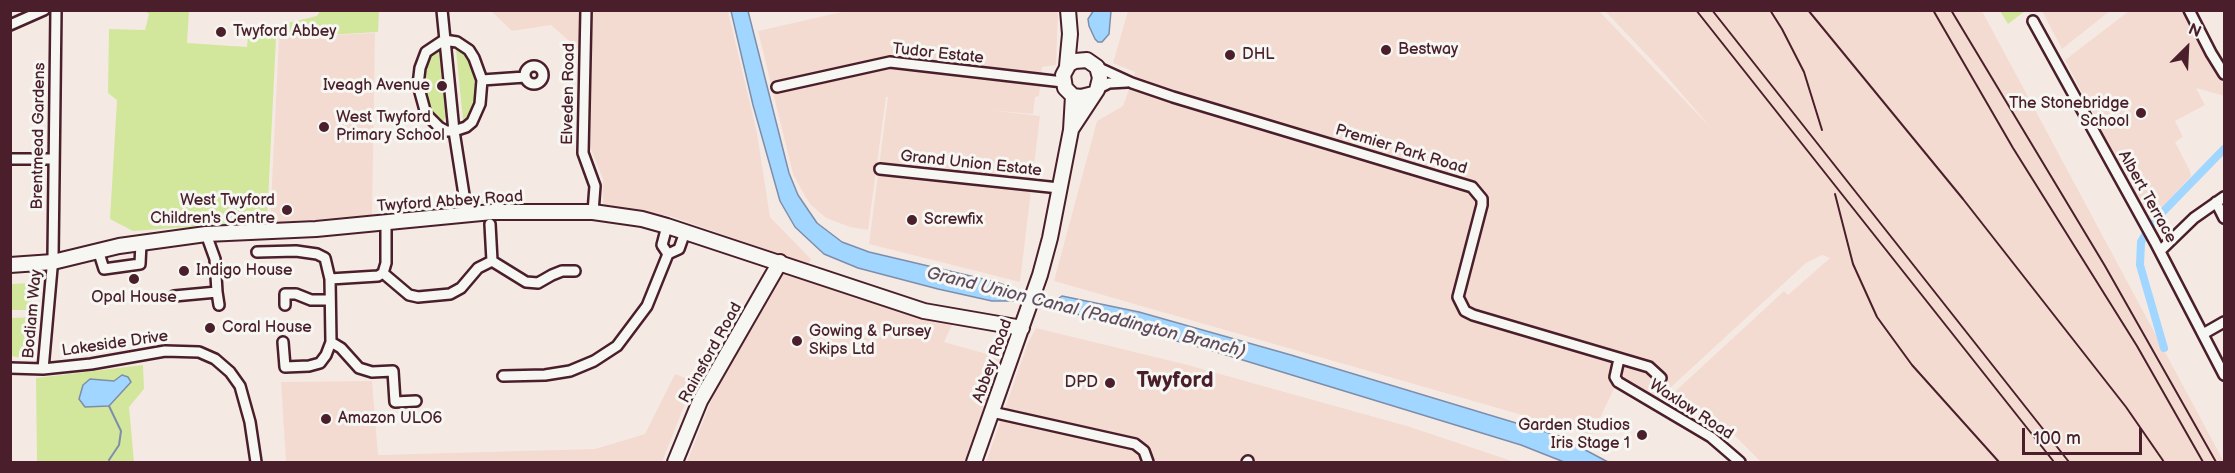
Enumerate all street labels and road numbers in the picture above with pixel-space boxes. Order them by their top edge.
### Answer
street label: Tudor Estate [891,40,985,68]
street label: Elveden Road [559,43,579,145]
street label: Brentmead Gardens [28,62,50,210]
street label: Premier Park Road [1333,121,1469,179]
street label: Grand Union Estate [899,147,1043,181]
street label: Albert Terrace [2114,147,2180,247]
street label: Twyford Abbey Road [376,187,524,217]
street label: Bodiam Way [20,269,46,359]
street label: Rainsford Road [675,299,747,407]
street label: Abbey Road [969,317,1017,405]
street label: Lakeside Drive [61,327,169,361]
street label: Waxlow Road [1645,376,1737,444]

